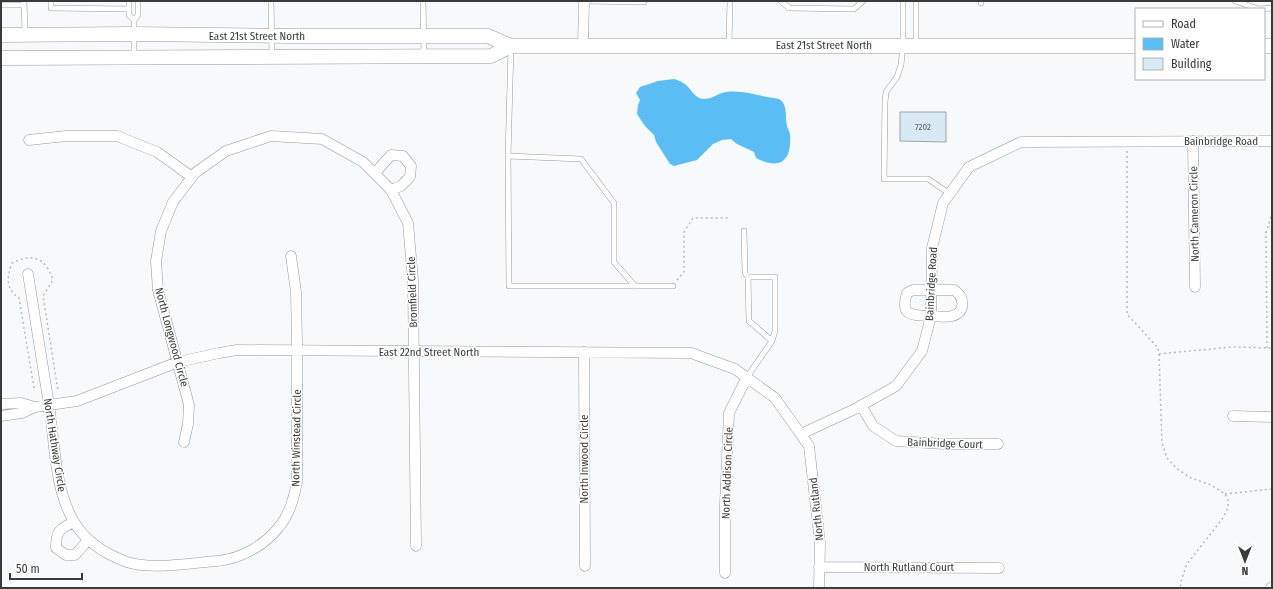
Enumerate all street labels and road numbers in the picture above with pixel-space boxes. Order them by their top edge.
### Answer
street label: East 21st Street North [209,30,305,43]
street label: East 21st Street North [776,39,872,52]
street label: Bainbridge Road [1184,135,1258,148]
street label: North Cameron Circle [1187,166,1202,262]
street label: Bainbridge Road [923,247,940,321]
street label: Bromfield Circle [405,256,420,328]
street label: North Longwood Circle [152,286,191,388]
street label: East 22nd Street North [379,346,479,359]
street label: North Winstead Circle [289,389,304,487]
street label: North Hathway Circle [41,397,68,493]
street label: North Inwood Circle [578,414,591,504]
street label: North Addison Circle [719,427,736,519]
street label: Bainbridge Court [907,436,983,451]
street label: North Rutland [807,477,826,541]
street label: North Rutland Court [864,561,955,574]

